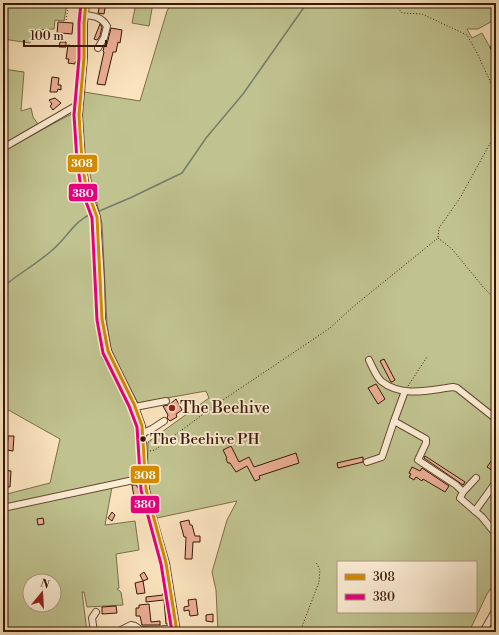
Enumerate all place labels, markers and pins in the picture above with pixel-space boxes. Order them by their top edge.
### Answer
place label: The Beehive [180,398,270,418]
marker: The Beehive [167,403,177,413]
place label: The Beehive PH [150,430,260,449]
marker: The Beehive PH [138,434,148,444]

